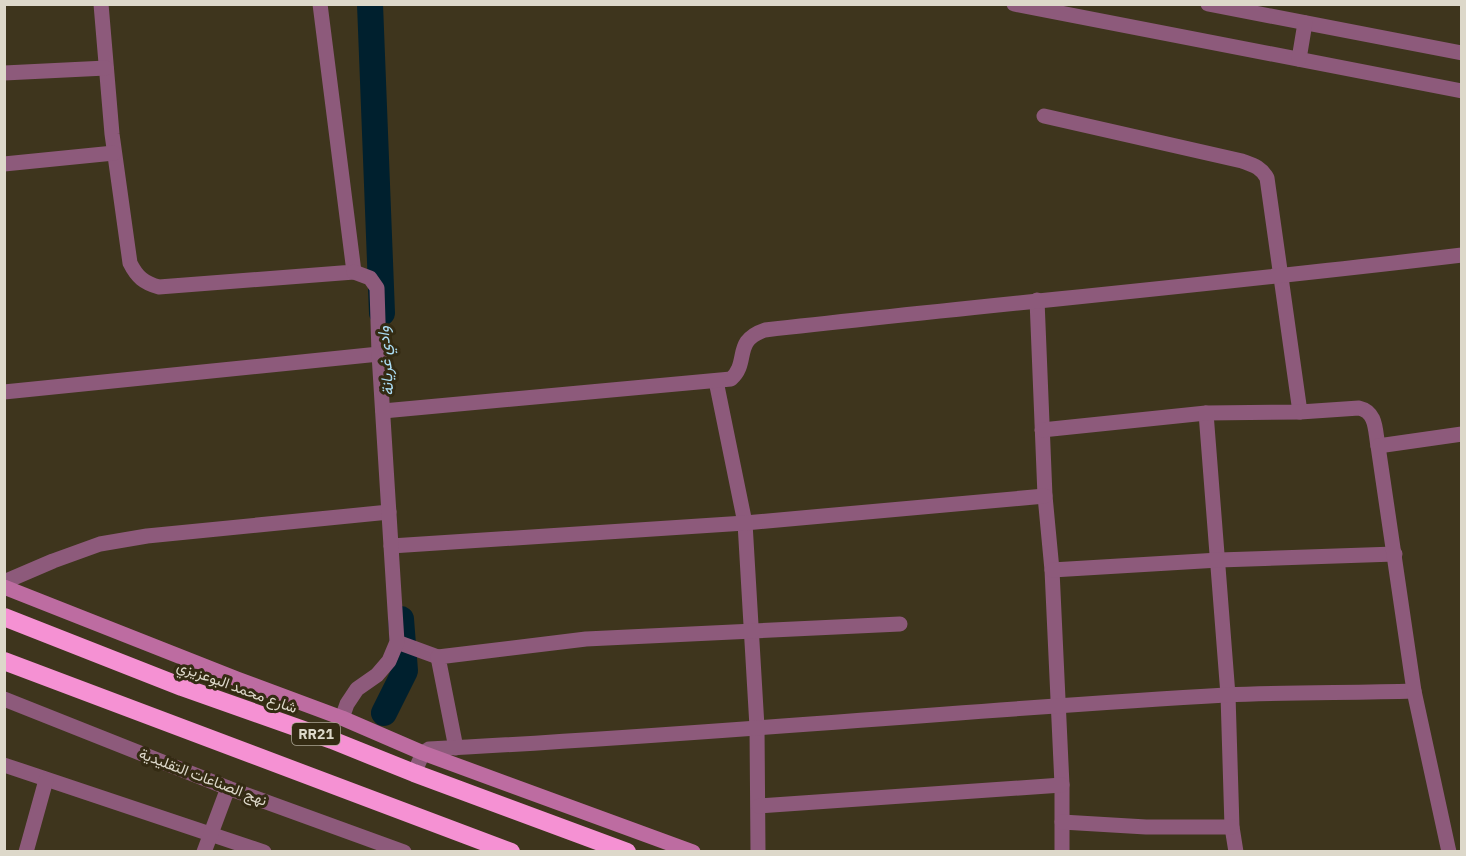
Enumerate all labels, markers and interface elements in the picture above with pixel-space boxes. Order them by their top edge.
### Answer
water label: وادي غريانة [373,325,401,397]
street label: شارع محمد البوعزيزي [173,656,300,721]
road number: RR21 [292,723,340,745]
street label: نهج الصناعات التقليدية [136,743,270,812]

